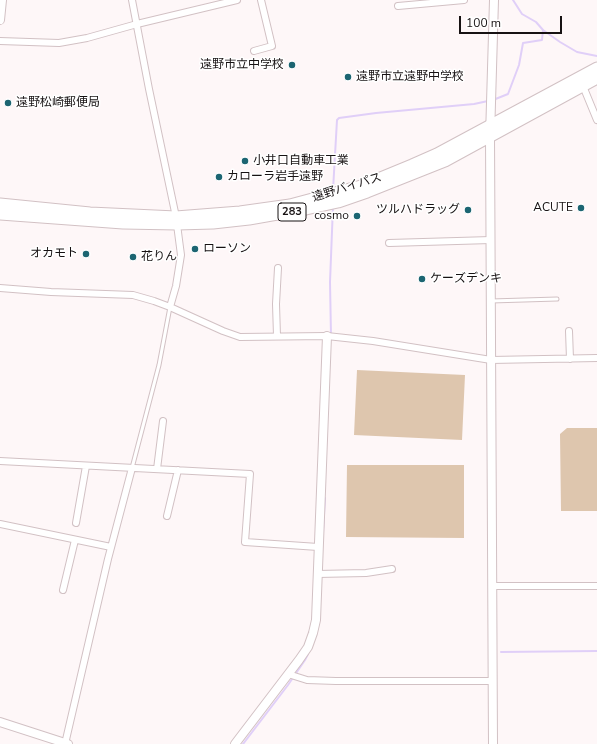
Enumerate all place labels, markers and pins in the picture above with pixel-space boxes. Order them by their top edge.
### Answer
place label: 遠野市立中学校 [200,58,284,72]
marker: 遠野市立中学校 [287,60,297,70]
place label: 遠野市立遠野中学校 [356,70,464,84]
marker: 遠野市立遠野中学校 [343,72,353,82]
place label: 遠野松崎郵便局 [16,96,100,110]
marker: 遠野松崎郵便局 [3,98,13,108]
place label: 小井口自動車工業 [253,154,349,168]
marker: 小井口自動車工業 [240,156,250,166]
place label: カローラ岩手遠野 [227,170,323,184]
marker: カローラ岩手遠野 [214,172,224,182]
place label: ACUTE [533,201,573,215]
place label: ツルハドラッグ [376,203,460,217]
marker: ACUTE [576,203,586,213]
marker: ツルハドラッグ [463,205,473,215]
place label: cosmo [314,209,349,223]
marker: cosmo [352,211,362,221]
place label: ローソン [203,242,251,256]
marker: ローソン [190,244,200,254]
place label: オカモト [30,247,78,261]
marker: オカモト [81,249,91,259]
place label: 花りん [141,250,177,264]
marker: 花りん [128,252,138,262]
place label: ケーズデンキ [430,272,502,286]
marker: ケーズデンキ [417,274,427,284]

